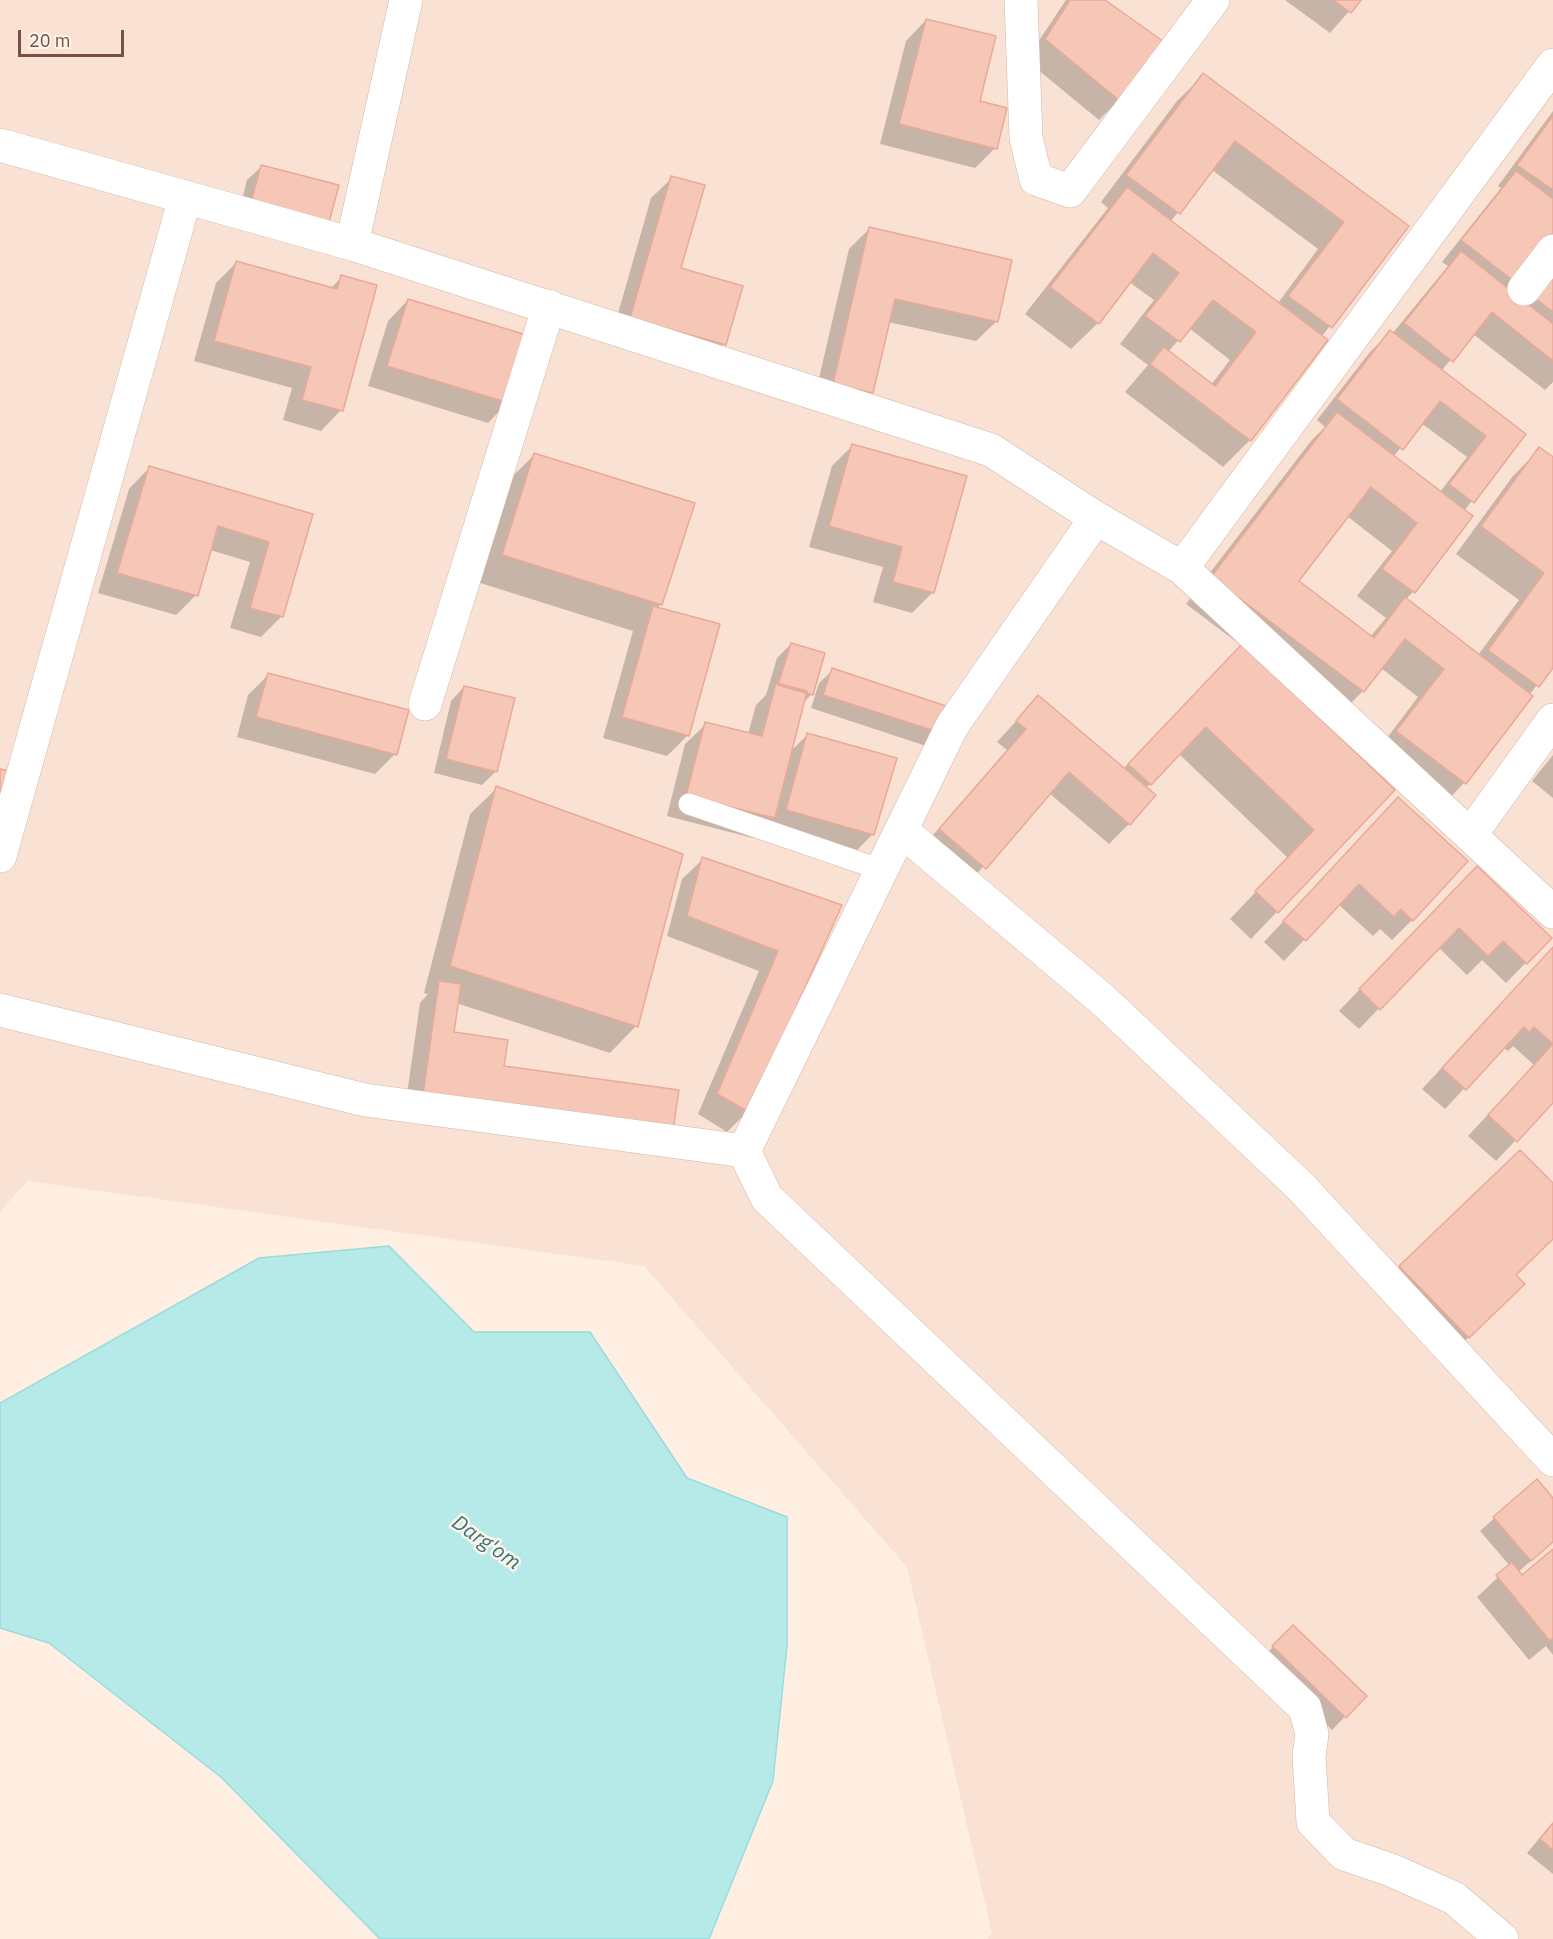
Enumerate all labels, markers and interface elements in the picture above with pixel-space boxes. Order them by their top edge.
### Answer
scale bar [21,18,128,56]
text: 20 m [29,29,71,52]
water label: Darg'om [447,1510,525,1576]

